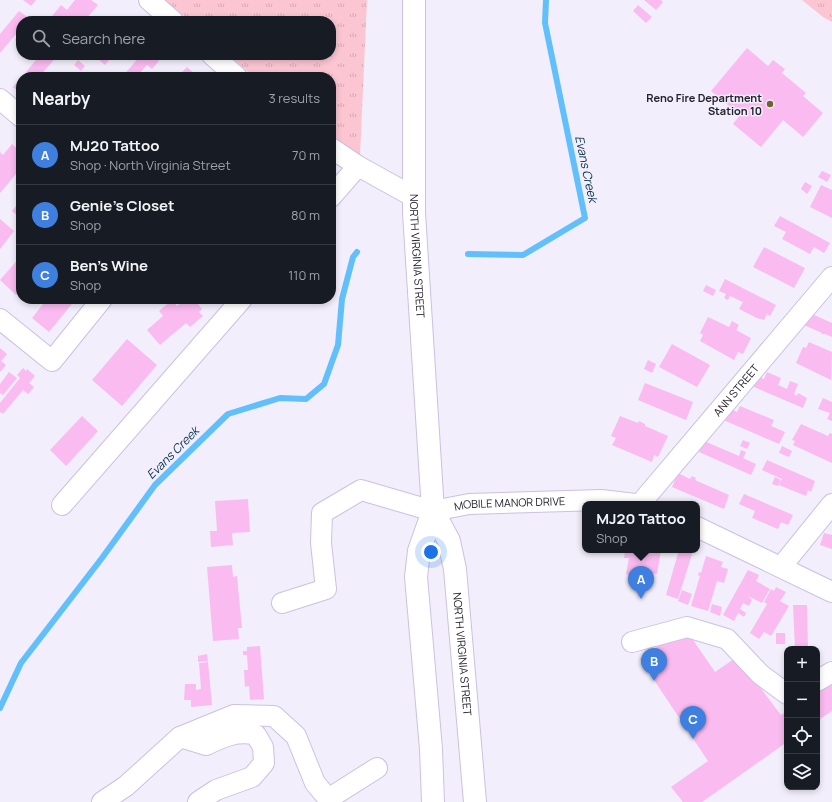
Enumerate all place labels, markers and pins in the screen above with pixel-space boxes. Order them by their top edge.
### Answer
place label: Reno Fire Department Station 10 [646,90,762,118]
marker: Reno Fire Department Station 10 [765,99,775,109]
pin: A [628,566,654,599]
pin: B [641,648,667,681]
pin: C [680,706,706,739]

